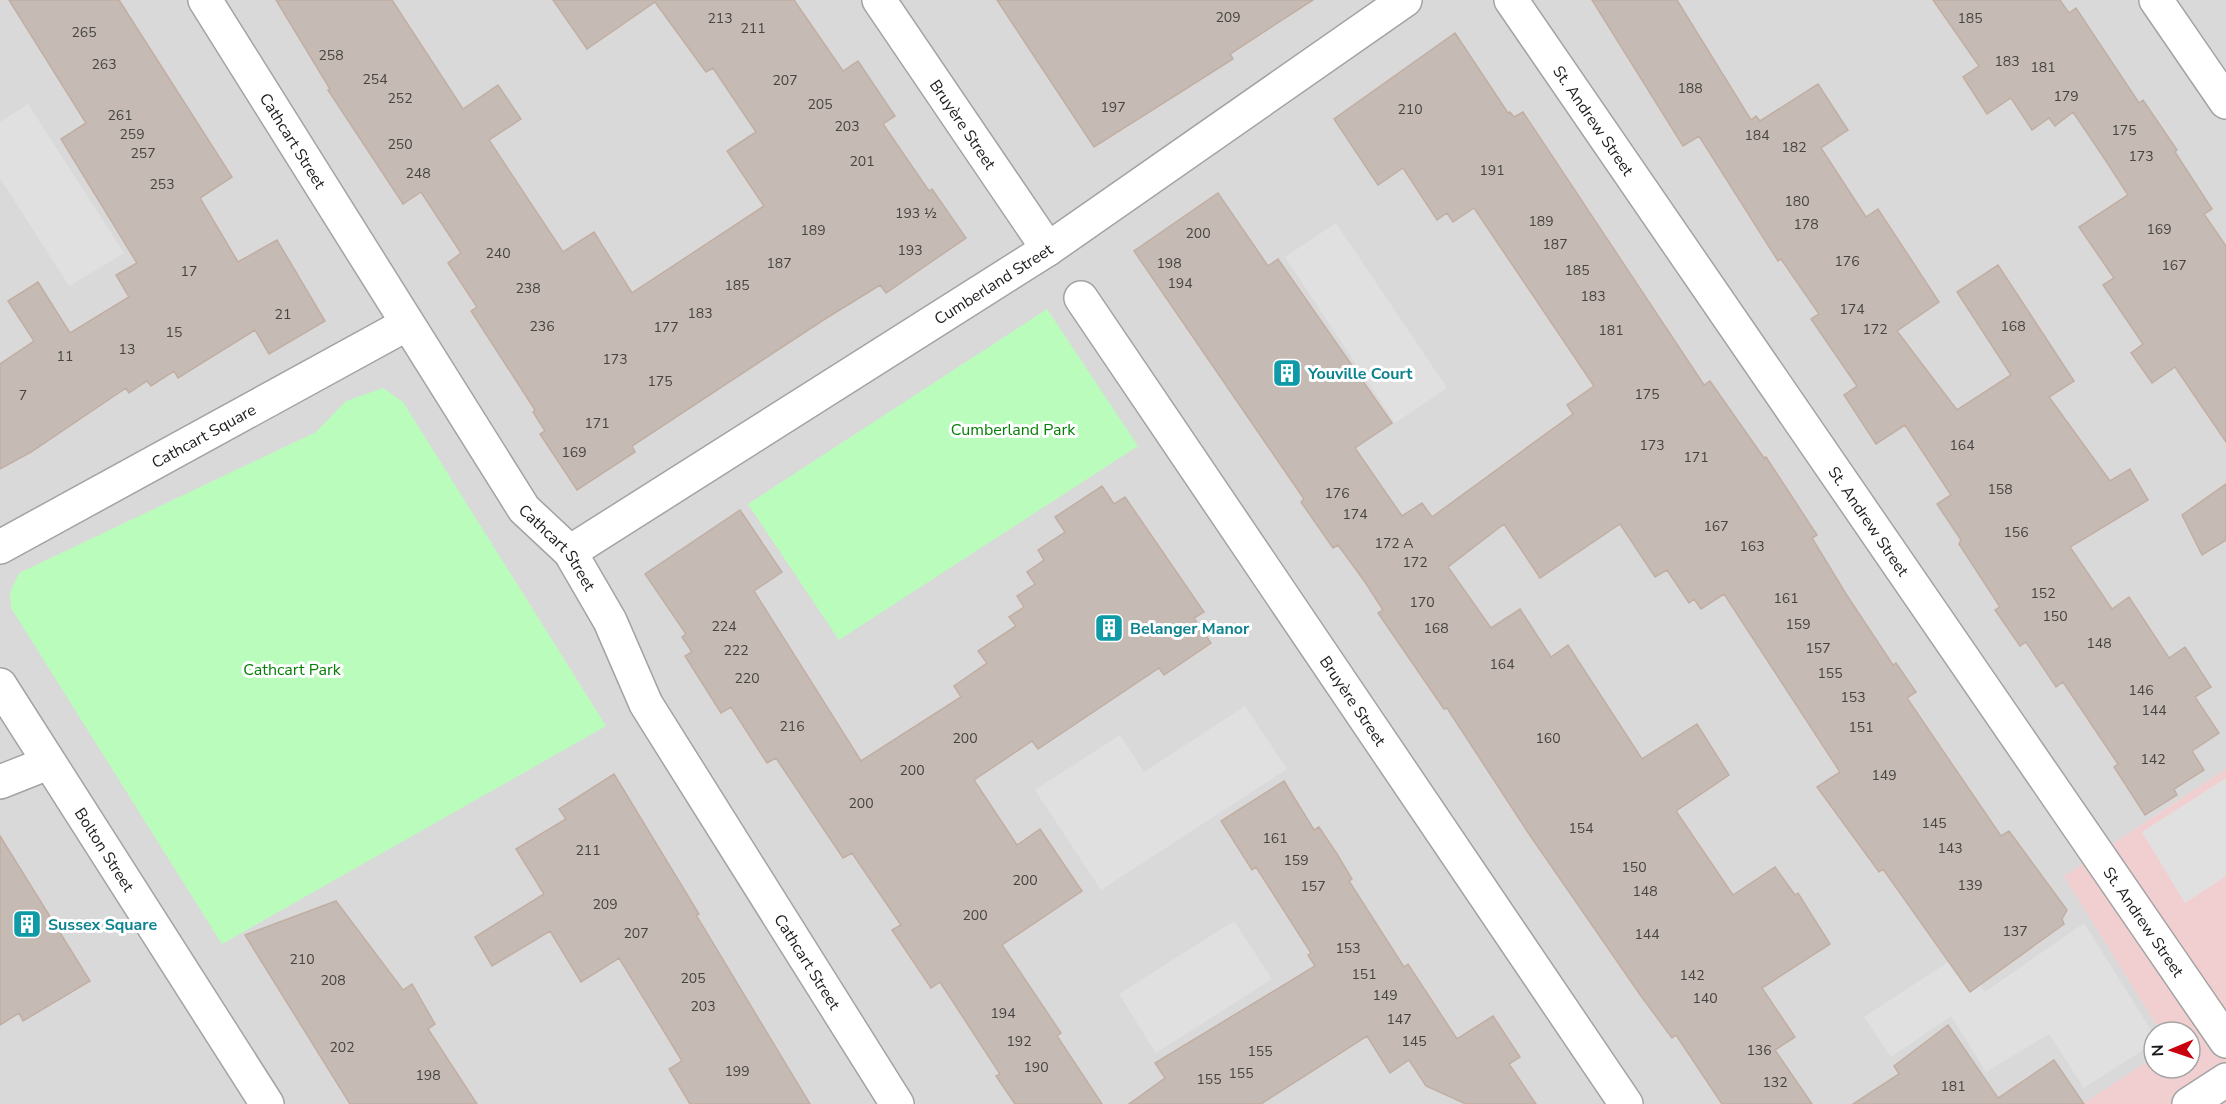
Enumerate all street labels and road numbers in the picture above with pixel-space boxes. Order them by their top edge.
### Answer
street label: St. Andrew Street [1547,62,1639,181]
street label: Bruyère Street [924,75,1001,174]
street label: Cathcart Street [254,89,331,194]
street label: Cumberland Street [930,239,1058,330]
street label: Cathcart Square [148,399,260,474]
street label: St. Andrew Street [1822,462,1914,581]
street label: Cathcart Street [513,499,600,595]
street label: Bruyère Street [1314,652,1391,751]
street label: Bolton Street [69,804,139,897]
street label: St. Andrew Street [2098,863,2189,982]
street label: Cathcart Street [768,910,845,1015]

